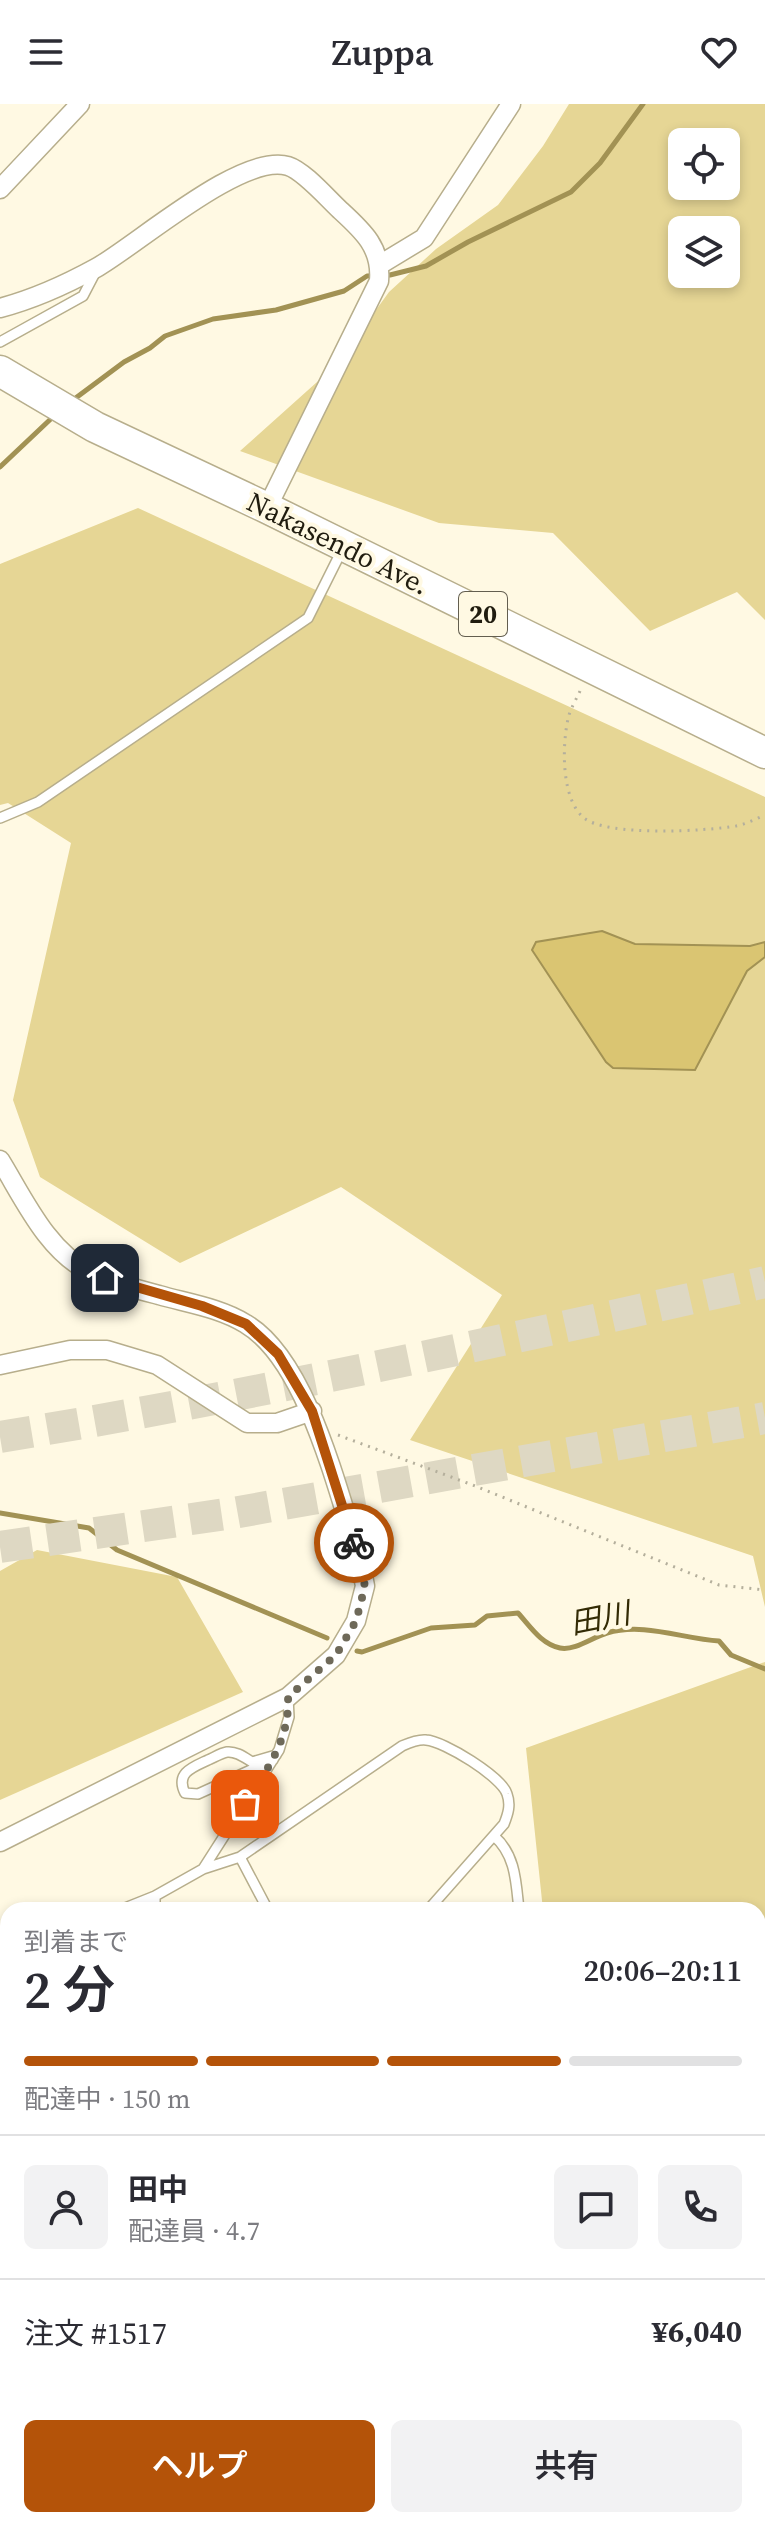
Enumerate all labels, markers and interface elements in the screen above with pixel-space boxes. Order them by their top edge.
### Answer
text: Zuppa [332,28,433,77]
icon: menu [24,30,68,74]
icon: heart [697,30,741,74]
map controls [668,128,740,288]
button: locate [668,128,740,200]
button: layers [668,216,740,288]
street label: Nakasendo Ave. [241,483,435,603]
road number: 20 [459,592,507,636]
pin [71,1244,139,1312]
icon: home [83,1256,127,1300]
courier [314,1503,394,1583]
icon: bike [332,1521,376,1565]
water label: 田川 [567,1592,636,1644]
pin [211,1770,279,1838]
icon: bag [223,1782,267,1826]
text: 到着まで [24,1924,128,1960]
text: 20:06–20:11 [583,1950,742,1991]
text: 2 分 [24,1954,115,2025]
text: 配達中 · 150 m [24,2081,190,2117]
button: person [24,2165,108,2249]
button: chat [554,2165,638,2249]
button: phone [658,2165,742,2249]
text: 田中 [128,2169,188,2210]
text: 配達員 · 4.7 [128,2213,260,2249]
text: ¥6,040 [652,2311,742,2352]
text: 注文 #1517 [24,2313,167,2354]
button: ヘルプ [24,2420,375,2512]
button: 共有 [391,2420,742,2512]

